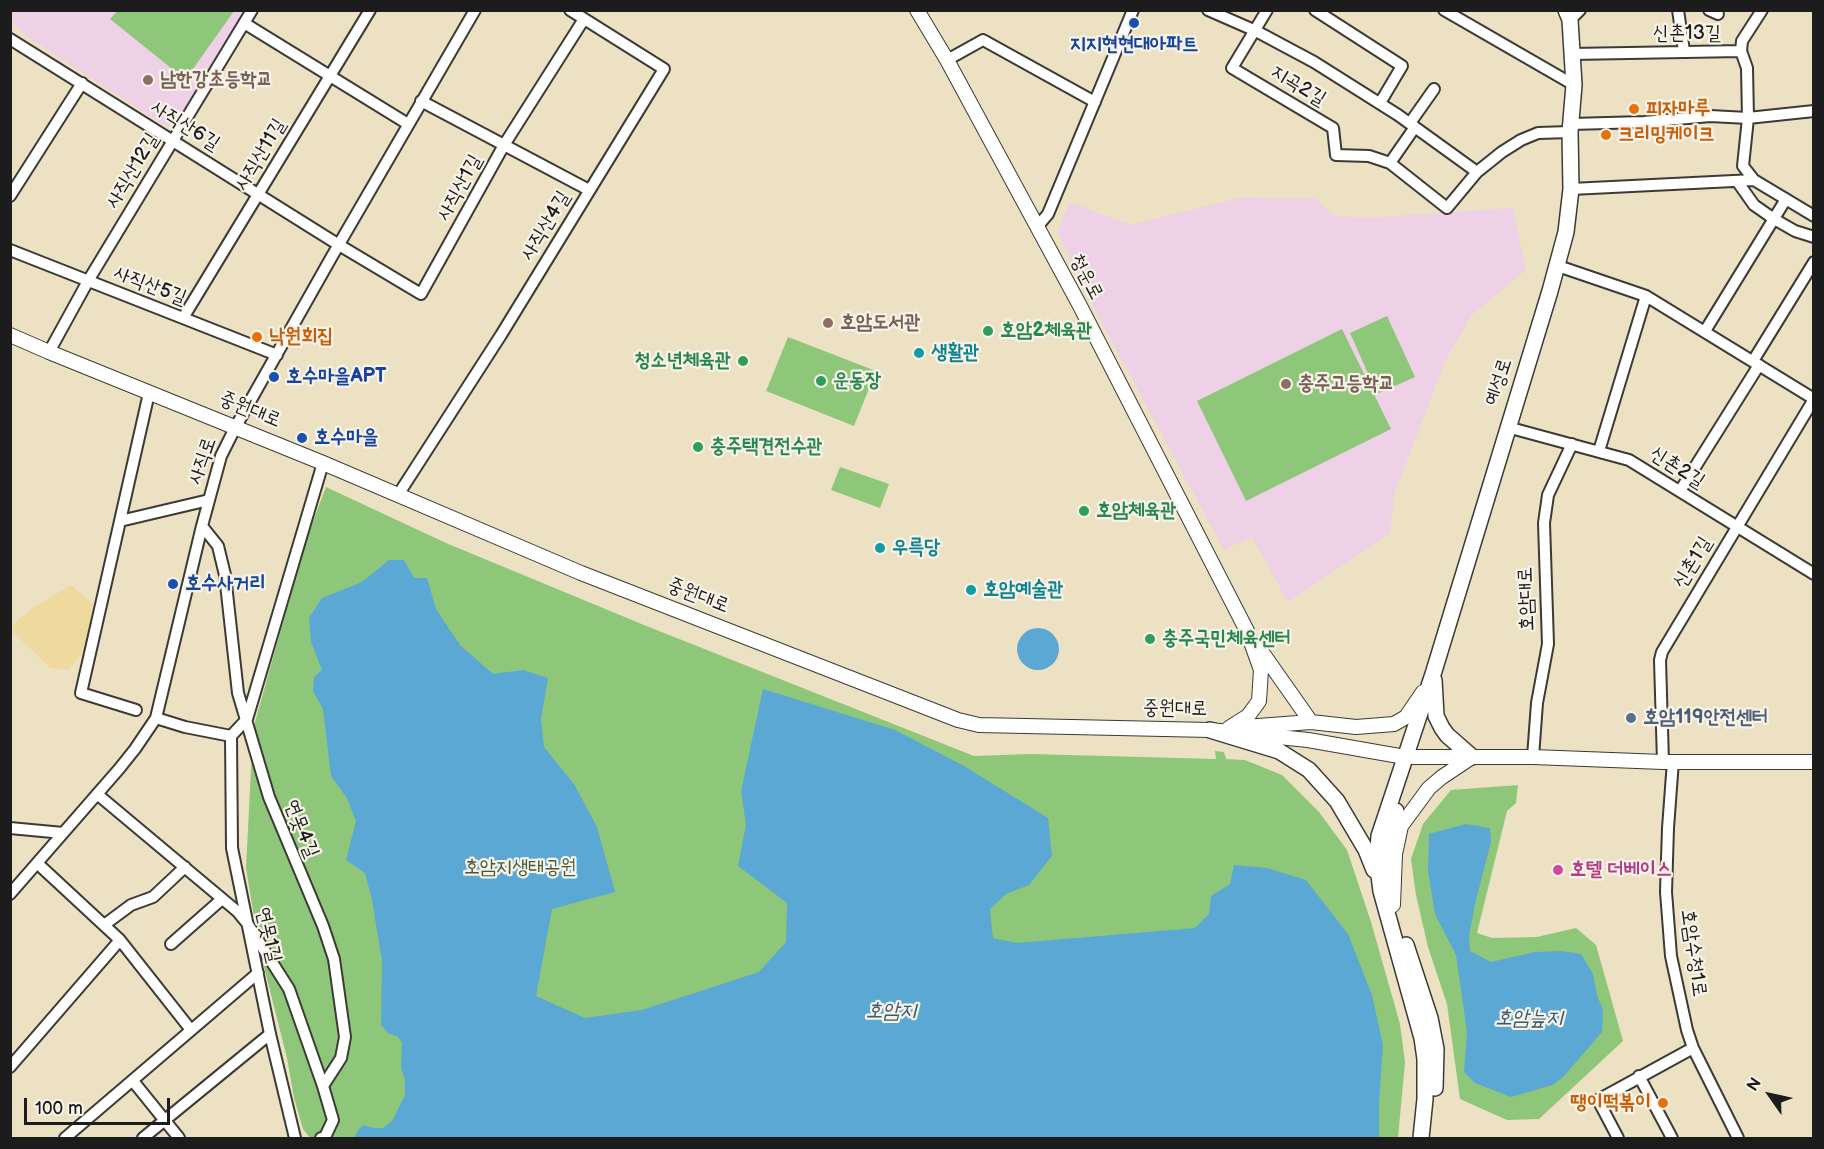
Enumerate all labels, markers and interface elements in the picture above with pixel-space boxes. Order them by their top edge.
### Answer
marker: 지지현현대아파트 [1127,16,1141,30]
street label: 신촌13길 [1653,22,1721,46]
place label: 지지현현대아파트 [1070,33,1198,57]
street label: 지곡2길 [1266,60,1330,112]
place label: 남한강초등학교 [160,68,273,92]
marker: 남한강초등학교 [141,73,155,87]
street label: 사직산6길 [146,96,224,156]
place label: 피자마루 [1646,97,1710,121]
marker: 피자마루 [1627,102,1641,116]
street label: 사직산11길 [230,115,292,195]
place label: 크리밍케이크 [1618,123,1715,147]
marker: 크리밍케이크 [1599,128,1613,142]
street label: 사직산12길 [101,129,165,213]
street label: 사직산1길 [432,151,488,225]
street label: 사직산4길 [516,187,576,265]
street label: 청운로 [1064,250,1108,304]
street label: 사직산5길 [110,261,190,311]
place label: 호암도서관 [840,311,920,335]
marker: 호암도서관 [821,316,835,330]
place label: 호암2체육관 [1000,319,1092,343]
marker: 호암2체육관 [981,324,995,338]
place label: 낙원회집 [269,325,333,349]
marker: 낙원회집 [250,330,264,344]
place label: 생활관 [931,341,979,365]
marker: 생활관 [912,346,926,360]
place label: 청소년체육관 [634,349,731,373]
marker: 청소년체육관 [736,354,750,368]
street label: 예성로 [1480,355,1518,409]
place label: 호수마을APT [286,365,386,389]
place label: 운동장 [833,369,881,393]
marker: 호수마을APT [267,370,281,384]
place label: 충주고등학교 [1298,372,1395,396]
marker: 운동장 [814,374,828,388]
marker: 충주고등학교 [1279,377,1293,391]
street label: 중원대로 [216,387,284,433]
place label: 호수마을 [314,426,378,450]
marker: 호수마을 [295,431,309,445]
street label: 사직로 [184,434,222,488]
place label: 충주택견전수관 [710,435,823,459]
marker: 충주택견전수관 [691,440,705,454]
street label: 신촌2길 [1645,442,1709,494]
place label: 호암체육관 [1096,499,1176,523]
marker: 호암체육관 [1077,504,1091,518]
street label: 신촌1길 [1668,533,1718,593]
place label: 우륵당 [892,536,940,560]
marker: 우륵당 [873,541,887,555]
street label: 호암대로 [1514,566,1540,632]
place label: 호수사거리 [185,572,265,596]
street label: 중원대로 [664,573,732,619]
marker: 호수사거리 [166,577,180,591]
place label: 호암예술관 [983,578,1063,602]
marker: 호암예술관 [964,583,978,597]
place label: 충주국민체육센터 [1162,627,1291,651]
marker: 충주국민체육센터 [1143,632,1157,646]
street label: 중원대로 [1143,696,1207,722]
place label: 호암119안전센터 [1643,706,1768,730]
marker: 호암119안전센터 [1624,711,1638,725]
street label: 연못4길 [279,796,323,862]
park label: 호암지생태공원 [464,856,576,880]
place label: 호텔 더베이스 [1570,858,1672,882]
marker: 호텔 더베이스 [1551,863,1565,877]
street label: 연못1길 [250,905,286,965]
street label: 호암수청1로 [1675,908,1711,998]
water label: 호암지 [866,999,916,1025]
water label: 호암늪지 [1495,1006,1563,1032]
north arrow [1740,1065,1800,1125]
text: N [1743,1074,1766,1095]
scale bar [27,1086,172,1124]
place label: 땡이떡볶이 [1571,1091,1651,1115]
marker: 땡이떡볶이 [1656,1096,1670,1110]
text: 100 m [35,1098,83,1119]

